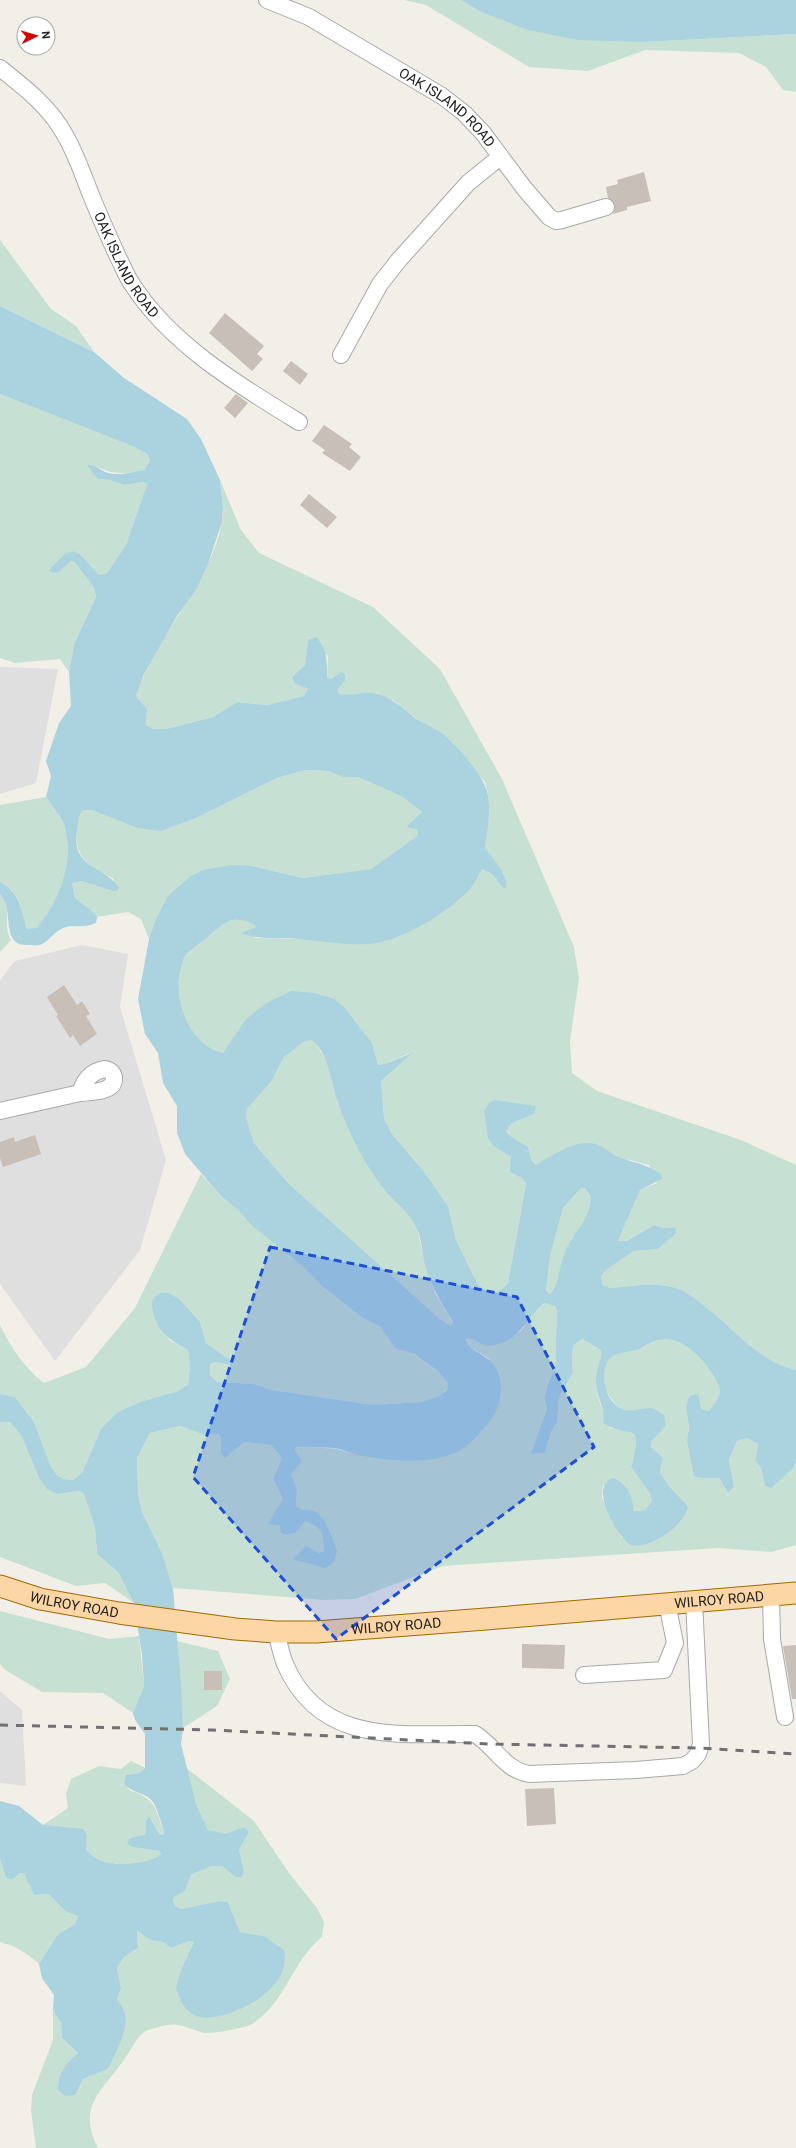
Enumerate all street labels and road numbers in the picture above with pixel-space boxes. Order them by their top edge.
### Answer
street label: OAK ISLAND ROAD [396,64,498,150]
street label: OAK ISLAND ROAD [91,209,162,321]
street label: WILROY ROAD [28,1588,120,1621]
street label: WILROY ROAD [674,1588,765,1611]
street label: WILROY ROAD [351,1614,442,1637]

